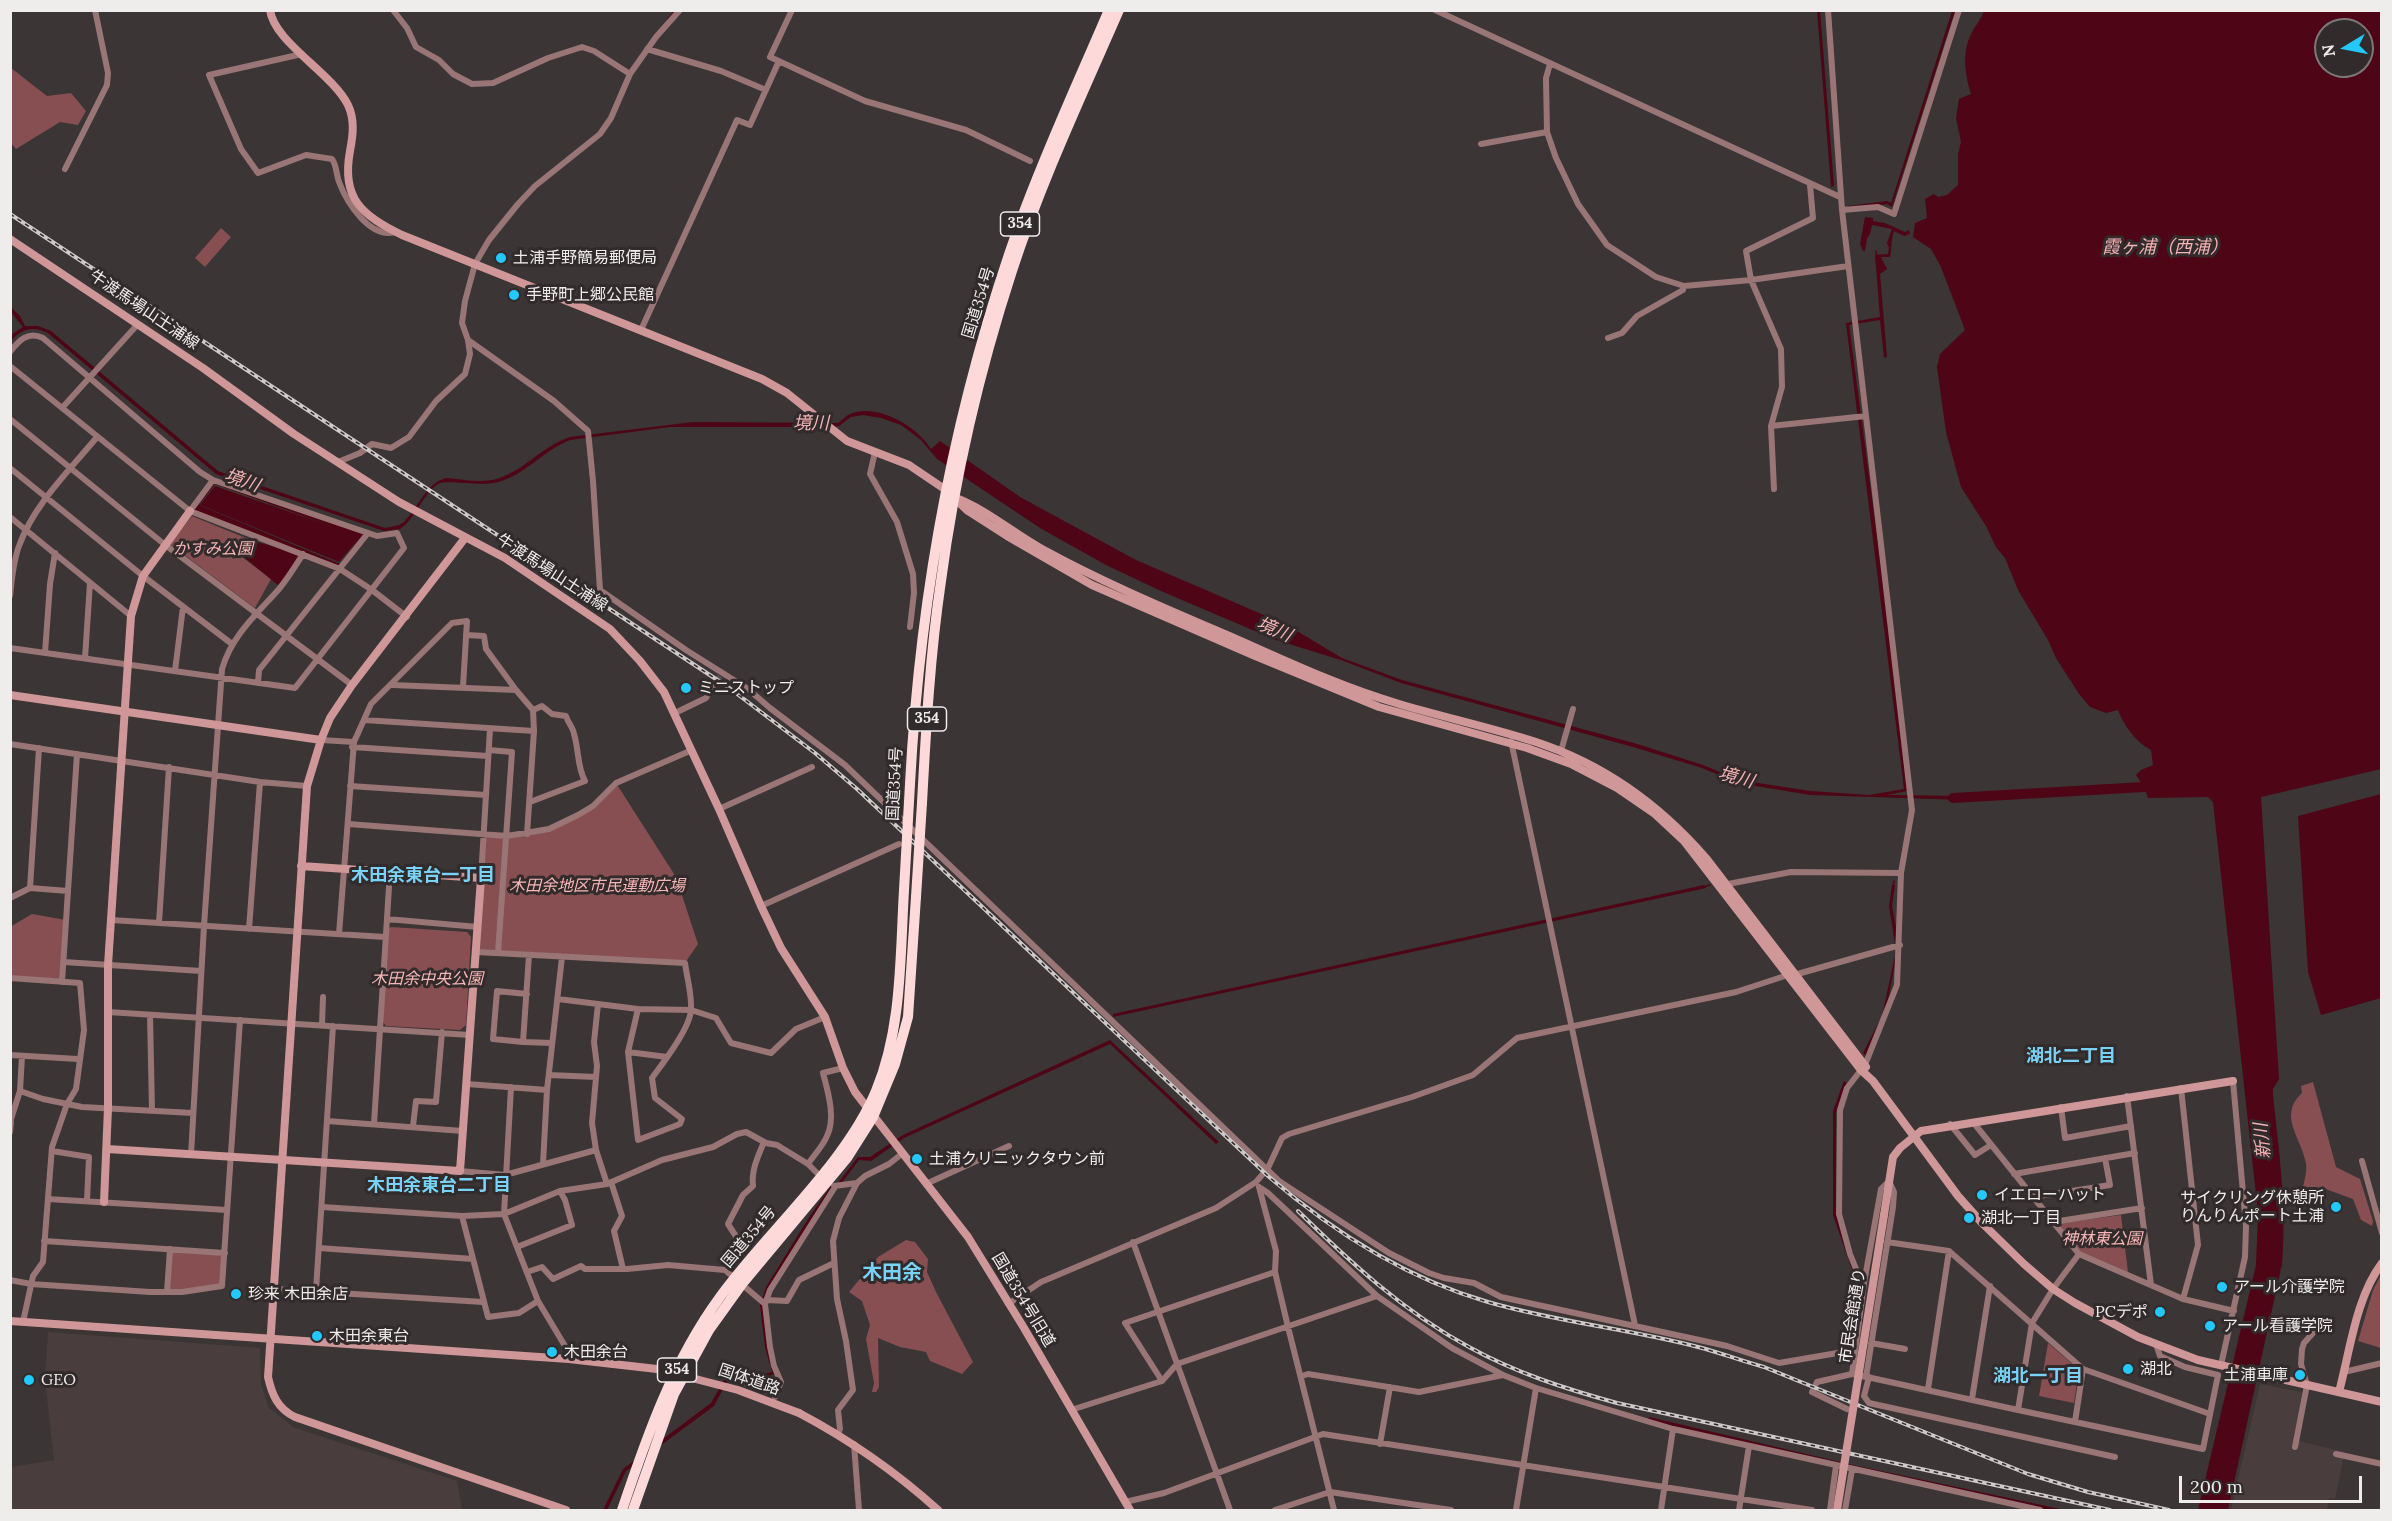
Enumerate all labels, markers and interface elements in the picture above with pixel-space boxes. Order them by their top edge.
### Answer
north arrow [2314,18,2374,78]
text: N [2317,43,2339,59]
road number: 354 [1000,212,1040,236]
water label: 霞ヶ浦（西浦） [2102,237,2228,259]
place label: 土浦手野簡易郵便局 [513,248,657,268]
marker: 土浦手野簡易郵便局 [494,251,508,265]
street label: 国道354号 [959,265,999,341]
street label: 牛渡馬場山土浦線 [86,266,202,354]
place label: 手野町上郷公民館 [526,285,654,305]
marker: 手野町上郷公民館 [507,288,521,302]
water label: 境川 [793,413,829,435]
water label: 境川 [221,465,263,497]
street label: 牛渡馬場山土浦線 [493,530,611,616]
park label: かすみ公園 [173,539,253,559]
water label: 境川 [1253,613,1295,647]
place label: ミニストップ [698,678,794,698]
marker: ミニストップ [679,681,693,695]
road number: 354 [908,707,946,731]
street label: 国道354号 [883,746,907,822]
water label: 境川 [1716,763,1756,793]
district label: 木田余東台一丁目 [351,865,495,887]
park label: 木田余地区市民運動広場 [509,876,685,896]
park label: 木田余中央公園 [371,969,483,989]
district label: 湖北二丁目 [2026,1046,2116,1068]
water label: 新川 [2251,1122,2275,1160]
place label: 土浦クリニックタウン前 [929,1149,1105,1169]
marker: 土浦クリニックタウン前 [910,1152,924,1166]
district label: 木田余東台二丁目 [367,1175,511,1197]
place label: イエローハット [1994,1185,2106,1205]
marker: イエローハット [1975,1188,1989,1202]
place label: サイクリング休憩所 りんりんポート土浦 [2180,1188,2324,1226]
marker: サイクリング休憩所 りんりんポート土浦 [2329,1200,2343,1214]
street label: 国道354号 [718,1202,780,1272]
place label: 湖北一丁目 [1981,1208,2061,1228]
marker: 湖北一丁目 [1962,1211,1976,1225]
park label: 神林東公園 [2062,1229,2142,1249]
street label: 国道354号旧道 [987,1249,1059,1351]
district label: 木田余 [862,1261,922,1285]
street label: 市民会館通り [1836,1267,1870,1365]
place label: アール介護学院 [2234,1277,2345,1297]
marker: アール介護学院 [2215,1280,2229,1294]
place label: 珍来 木田余店 [248,1284,348,1304]
marker: 珍来 木田余店 [229,1287,243,1301]
place label: PCデポ [2095,1302,2148,1322]
marker: PCデポ [2153,1305,2167,1319]
place label: アール看護学院 [2222,1316,2333,1336]
marker: アール看護学院 [2203,1319,2217,1333]
place label: 木田余東台 [329,1326,409,1346]
marker: 木田余東台 [310,1329,324,1343]
place label: 木田余台 [564,1342,628,1362]
marker: 木田余台 [545,1345,559,1359]
road number: 354 [658,1358,696,1382]
place label: 湖北 [2140,1359,2172,1379]
street label: 国体道路 [716,1361,782,1399]
marker: 湖北 [2121,1362,2135,1376]
place label: 土浦車庫 [2224,1365,2288,1385]
district label: 湖北一丁目 [1993,1366,2083,1388]
marker: 土浦車庫 [2293,1368,2307,1382]
place label: GEO [41,1370,76,1390]
marker: GEO [22,1373,36,1387]
scale bar [2182,1464,2365,1502]
text: 200 m [2190,1475,2243,1498]

